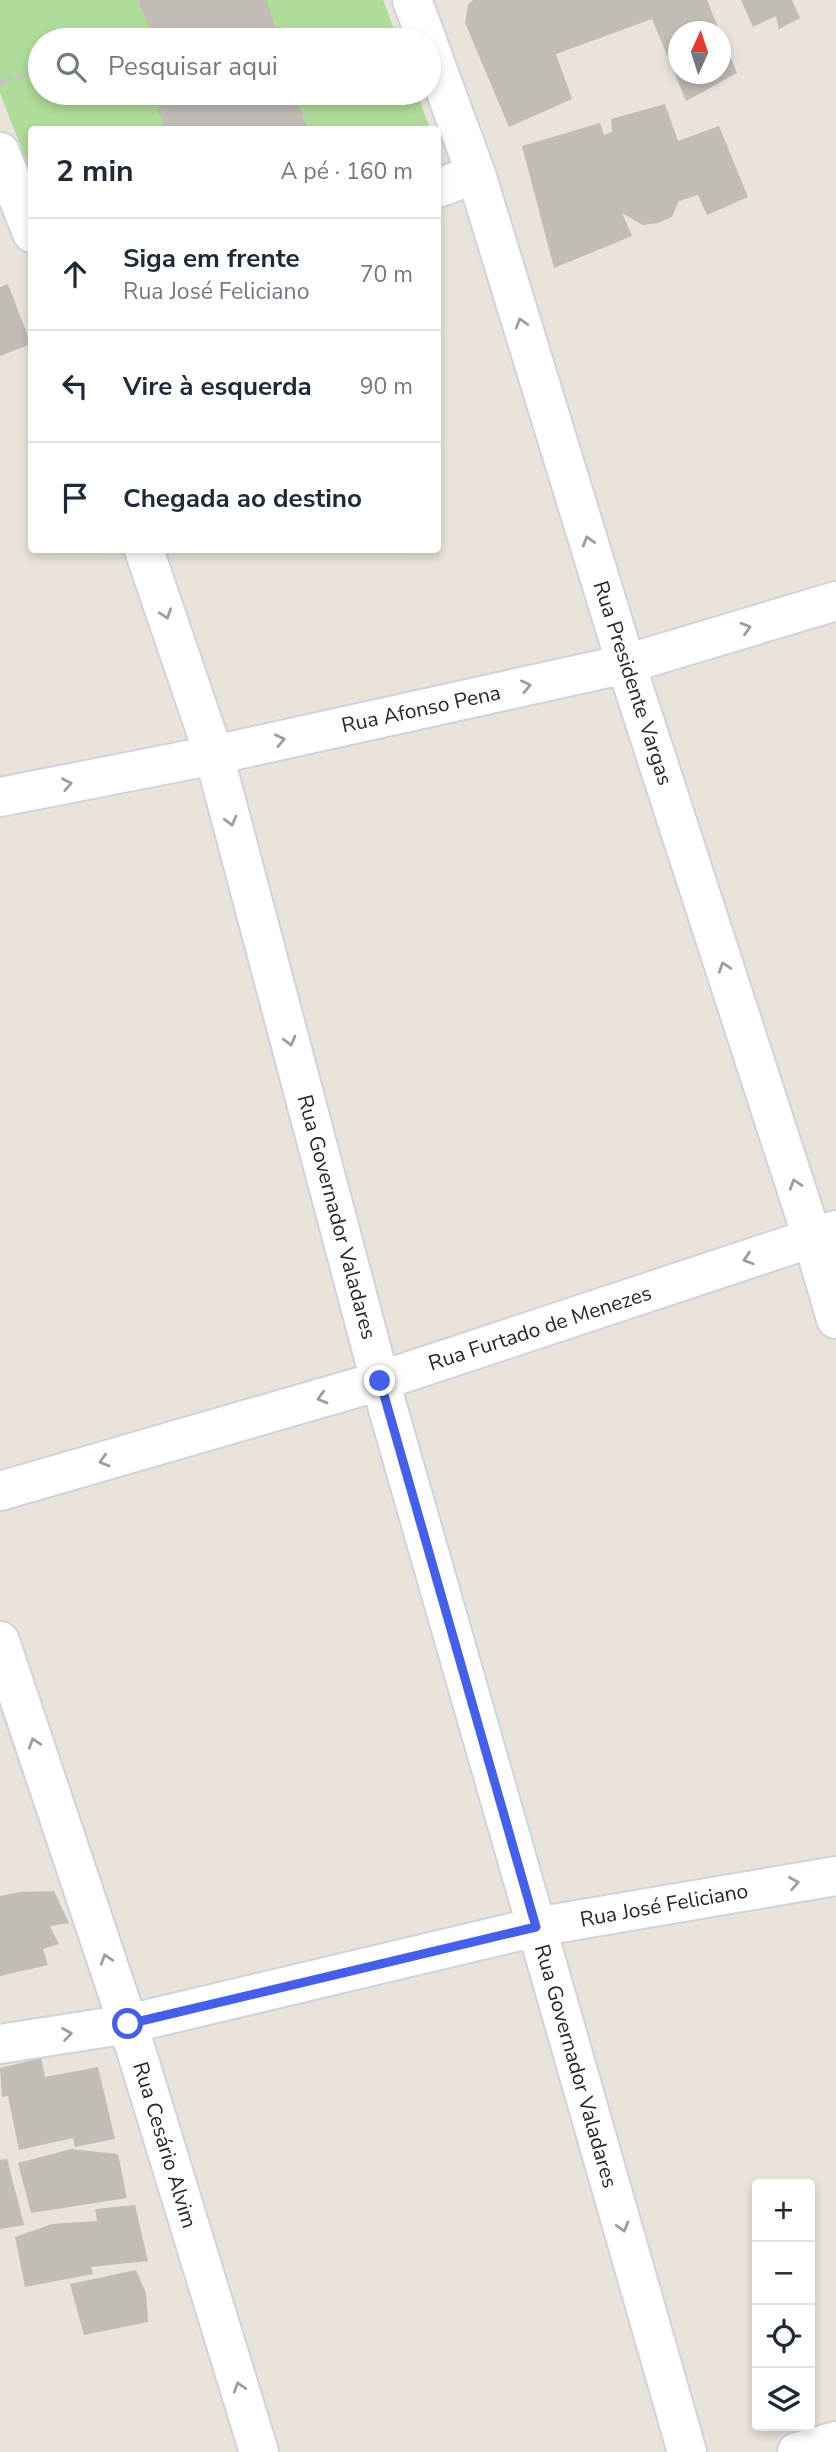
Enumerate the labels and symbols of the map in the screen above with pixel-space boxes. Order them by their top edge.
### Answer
north arrow [668,21,731,84]
one-way arrow [515,317,530,329]
one-way arrow [582,535,597,547]
street label: Rua Presidente Vargas [587,577,679,789]
one-way arrow [157,608,172,620]
one-way arrow [740,621,752,636]
street label: Rua Afonso Pena [339,678,503,740]
one-way arrow [520,680,532,694]
one-way arrow [274,734,286,749]
one-way arrow [61,777,73,792]
one-way arrow [223,815,237,827]
one-way arrow [718,962,733,974]
one-way arrow [282,1034,296,1046]
street label: Rua Governador Valadares [291,1092,383,1342]
one-way arrow [788,1178,803,1190]
one-way arrow [742,1251,754,1265]
street label: Rua Furtado de Menezes [425,1279,655,1377]
route end [364,1365,395,1396]
one-way arrow [316,1389,328,1404]
one-way arrow [98,1453,110,1468]
one-way arrow [28,1738,42,1750]
street label: Rua José Feliciano [578,1876,750,1934]
one-way arrow [788,1876,799,1891]
street label: Rua Governador Valadares [528,1941,624,2191]
one-way arrow [100,1953,114,1966]
route start [112,2008,143,2039]
one-way arrow [62,2027,73,2042]
street label: Rua Cesário Alvim [126,2058,204,2232]
one-way arrow [614,2221,629,2233]
one-way arrow [233,2381,247,2393]

